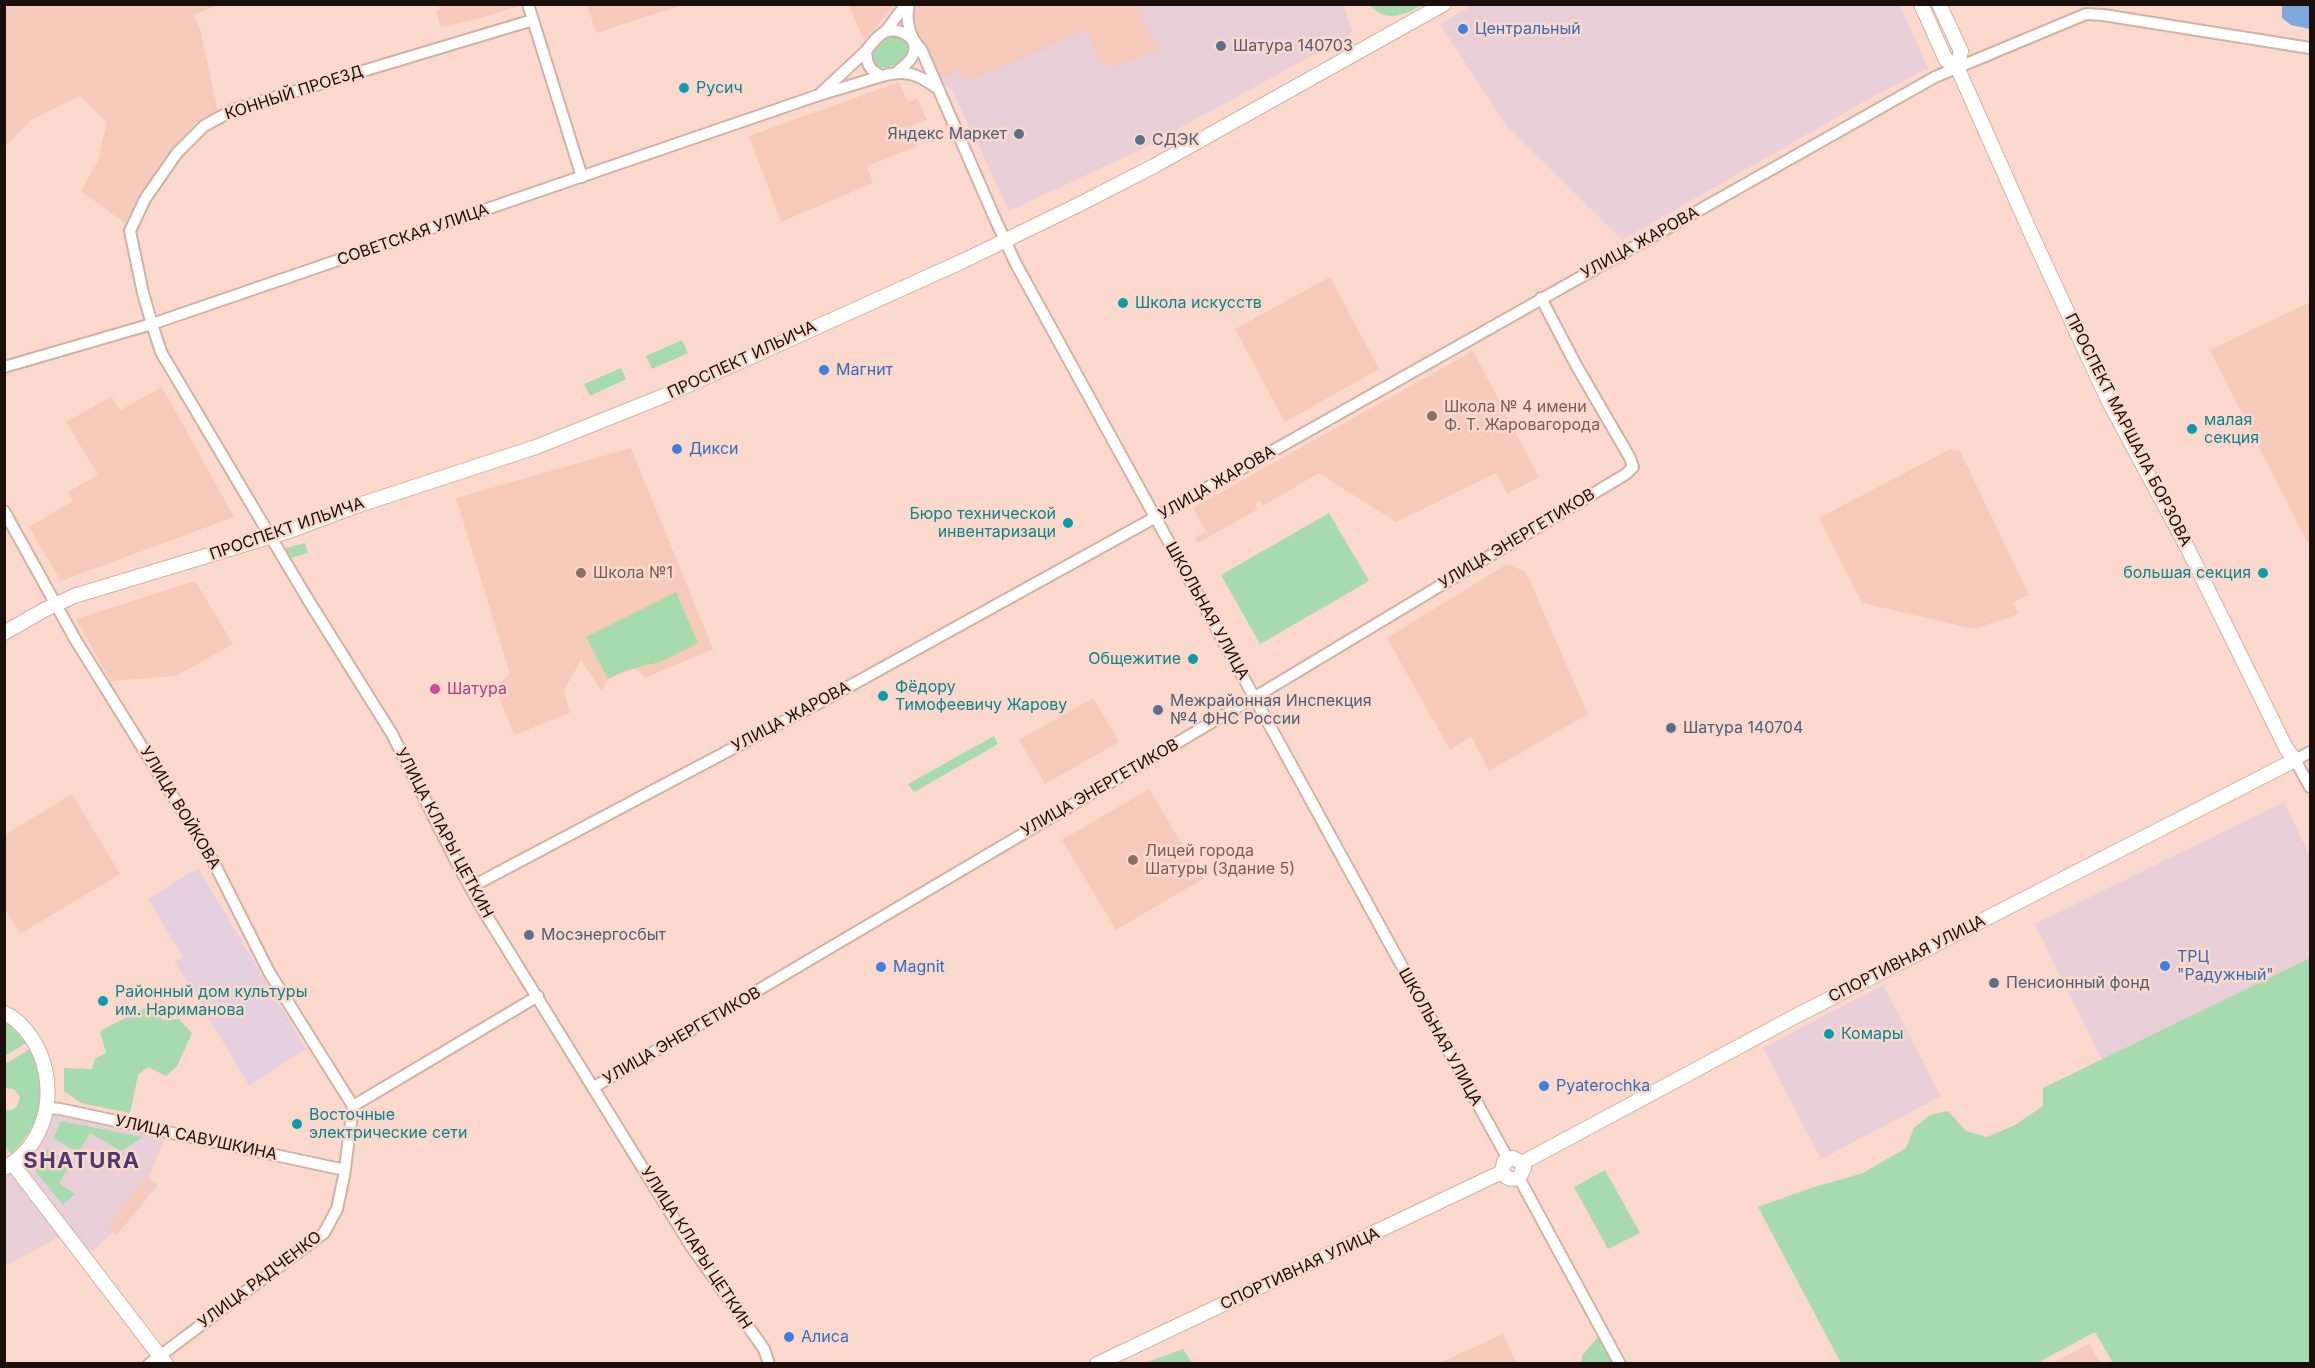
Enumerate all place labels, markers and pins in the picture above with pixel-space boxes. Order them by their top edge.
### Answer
place label: Центральный [1475,19,1581,39]
marker: Центральный [1456,22,1470,36]
place label: Шатура 140703 [1233,36,1353,56]
marker: Шатура 140703 [1214,39,1228,53]
place label: Русич [696,78,743,98]
marker: Русич [677,81,691,95]
place label: Яндекс Маркет [888,124,1007,144]
marker: Яндекс Маркет [1012,127,1026,141]
place label: СДЭК [1152,130,1199,150]
marker: СДЭК [1133,133,1147,147]
place label: Школа искусств [1135,293,1262,313]
marker: Школа искусств [1116,296,1130,310]
place label: Магнит [836,360,893,380]
marker: Магнит [817,363,831,377]
place label: Школа № 4 имени Ф. Т. Жаровагорода [1444,397,1600,435]
marker: Школа № 4 имени Ф. Т. Жаровагорода [1425,409,1439,423]
place label: малая секция [2204,410,2259,448]
marker: малая секция [2185,422,2199,436]
place label: Дикси [689,439,738,459]
marker: Дикси [670,442,684,456]
place label: Бюро технической инвентаризаци [909,504,1056,542]
marker: Бюро технической инвентаризаци [1061,516,1075,530]
place label: Школа №1 [593,563,673,583]
place label: большая секция [2123,563,2251,583]
marker: Школа №1 [574,566,588,580]
marker: большая секция [2256,566,2270,580]
place label: Общежитие [1088,649,1181,669]
marker: Общежитие [1186,652,1200,666]
place label: Фёдору Тимофеевичу Жарову [895,677,1067,715]
place label: Шатура [447,679,507,699]
marker: Шатура [428,682,442,696]
marker: Фёдору Тимофеевичу Жарову [876,689,890,703]
place label: Межрайонная Инспекция №4 ФНС России [1170,691,1372,729]
marker: Межрайонная Инспекция №4 ФНС России [1151,703,1165,717]
place label: Шатура 140704 [1683,718,1803,738]
marker: Шатура 140704 [1664,721,1678,735]
place label: Лицей города Шатуры (Здание 5) [1145,841,1295,879]
marker: Лицей города Шатуры (Здание 5) [1126,853,1140,867]
place label: Мосэнергосбыт [541,925,666,945]
marker: Мосэнергосбыт [522,928,536,942]
place label: ТРЦ "Радужный" [2177,947,2274,985]
place label: Magnit [893,957,945,977]
marker: ТРЦ "Радужный" [2158,959,2172,973]
marker: Magnit [874,960,888,974]
place label: Пенсионный фонд [2006,973,2150,993]
marker: Пенсионный фонд [1987,976,2001,990]
place label: Районный дом культуры им. Нариманова [115,982,307,1020]
marker: Районный дом культуры им. Нариманова [96,994,110,1008]
place label: Комары [1841,1024,1904,1044]
marker: Комары [1822,1027,1836,1041]
place label: Pyaterochka [1556,1076,1650,1096]
marker: Pyaterochka [1537,1079,1551,1093]
place label: Восточные электрические сети [309,1105,468,1143]
marker: Восточные электрические сети [290,1117,304,1131]
place label: Алиса [801,1327,849,1347]
marker: Алиса [782,1330,796,1344]

